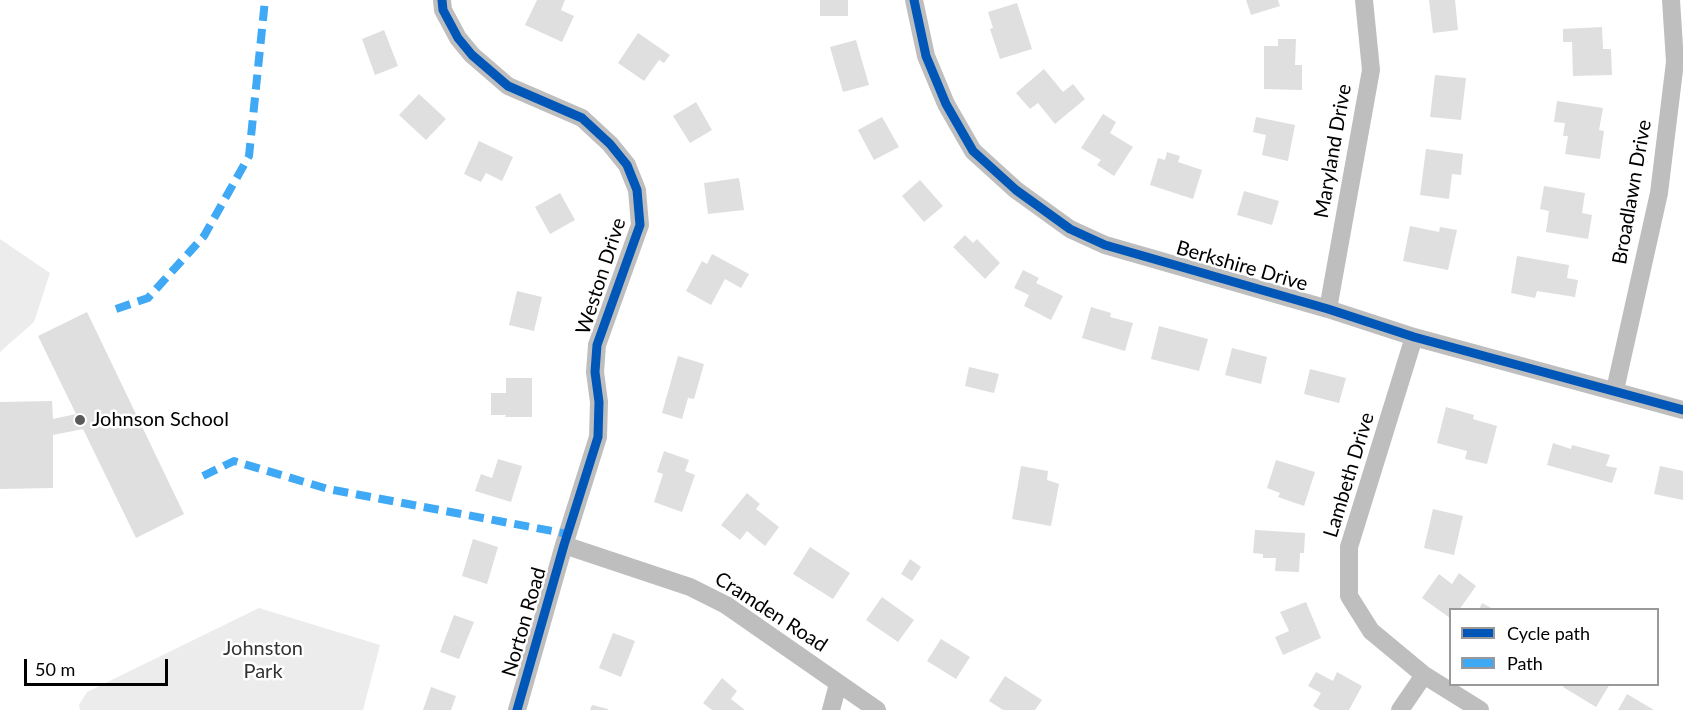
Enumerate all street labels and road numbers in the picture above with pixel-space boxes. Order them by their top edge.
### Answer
street label: Maryland Drive [1309,82,1357,220]
street label: Broadlawn Drive [1607,118,1657,266]
street label: Weston Drive [571,215,631,337]
street label: Berkshire Drive [1174,236,1310,296]
street label: Lambeth Drive [1319,410,1379,540]
street label: Norton Road [497,565,551,679]
street label: Cramden Road [710,567,832,657]

